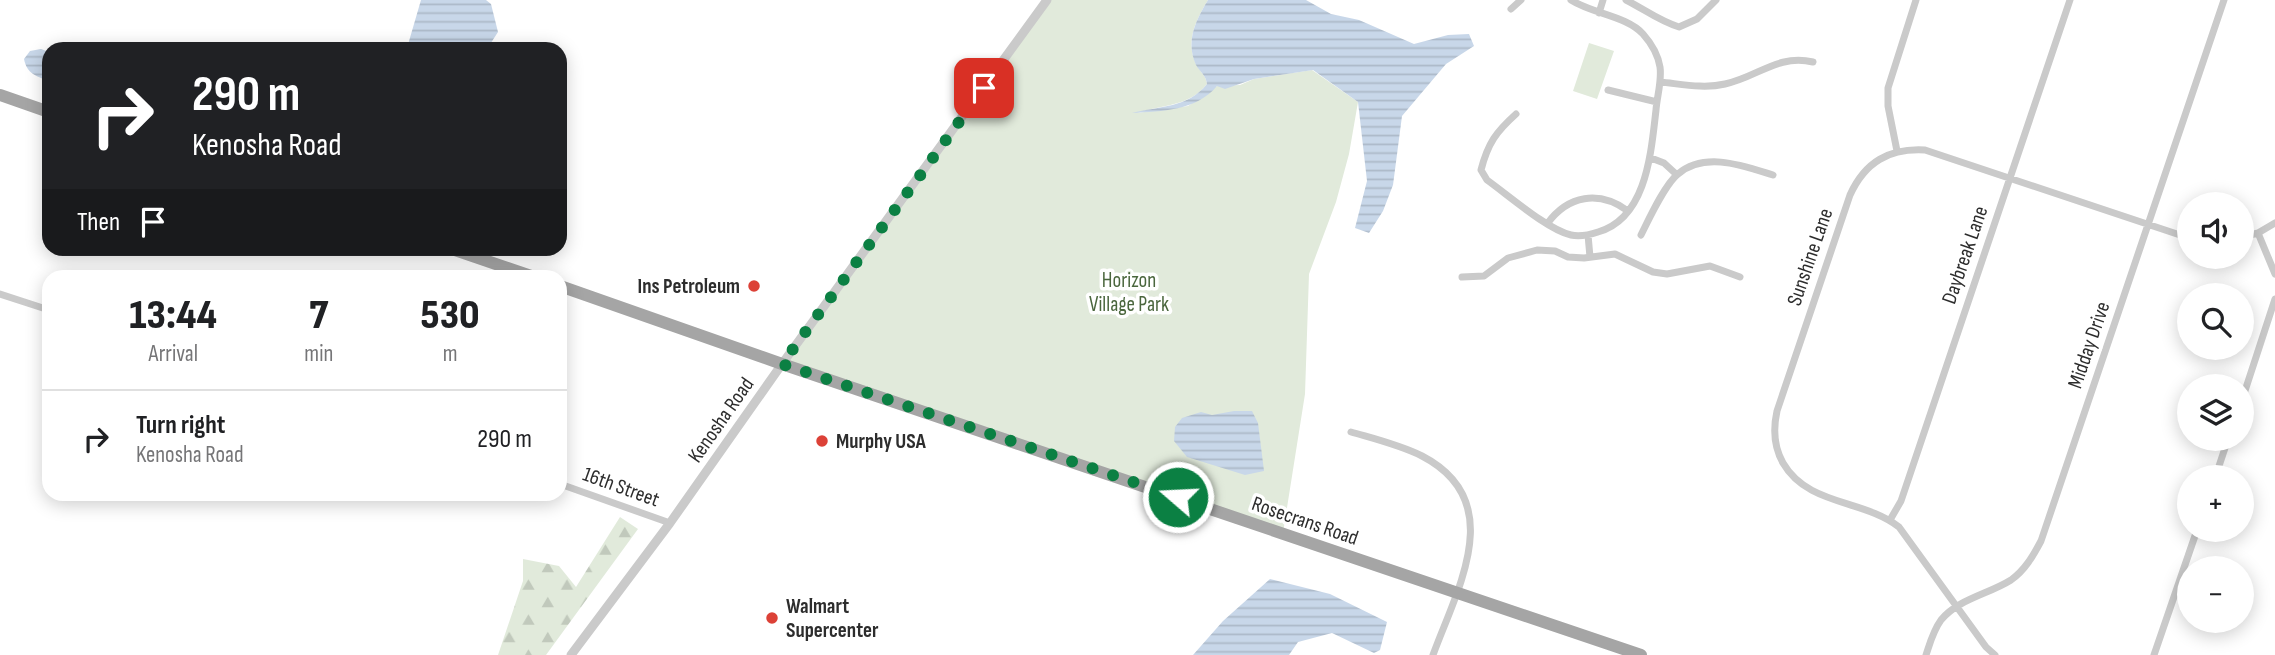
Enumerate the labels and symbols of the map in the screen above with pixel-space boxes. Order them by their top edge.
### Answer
pin [954,58,1014,118]
street label: Daybreak Lane [1937,203,1993,307]
street label: Sunshine Lane [1782,205,1838,309]
park label: Horizon Village Park [1089,268,1169,317]
place label: Ins Petroleum [638,274,740,299]
marker: Ins Petroleum [746,278,762,294]
street label: Midday Drive [2063,298,2115,392]
street label: Kenosha Road [683,373,759,467]
place label: Murphy USA [836,429,927,454]
marker: Murphy USA [814,433,830,449]
position arrow [1141,460,1215,534]
street label: 16th Street [579,462,663,512]
street label: Rosecrans Road [1248,491,1362,551]
place label: Walmart Supercenter [786,594,879,643]
marker: Walmart Supercenter [764,610,780,626]

